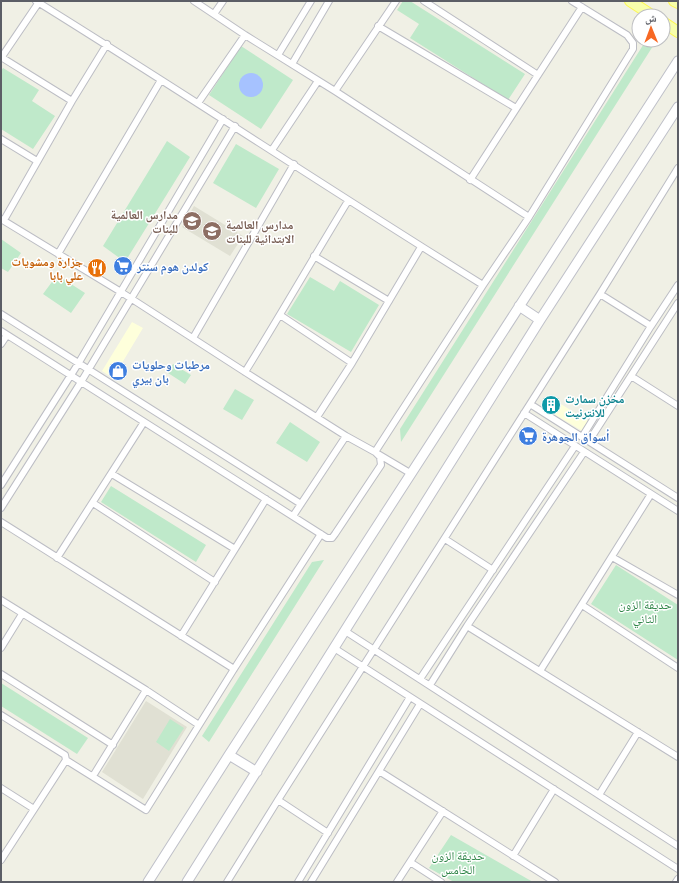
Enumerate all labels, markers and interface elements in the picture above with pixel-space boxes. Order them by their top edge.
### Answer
north arrow [631,8,671,48]
text: ش [645,11,657,26]
place label: مدارس العالمية للبنات [111,207,178,236]
school or university icon: مدارس العالمية للبنات [181,210,203,232]
place label: مدارس العالمية الابتدائية للبنات [226,217,295,246]
school or university icon: مدارس العالمية الابتدائية للبنات [201,220,223,242]
place label: جزارة ومشويات علي بابا [12,254,83,285]
supermarket icon: كولدن هوم سنتر [112,255,134,277]
restaurant icon: جزارة ومشويات علي بابا [86,257,108,279]
place label: كولدن هوم سنتر [136,259,209,275]
place label: مرطبات وحلويات بان بيري [132,357,210,388]
shop icon: مرطبات وحلويات بان بيري [107,360,129,382]
place label: مخزن سمارت للانترنيت [565,391,625,420]
building icon: مخزن سمارت للانترنيت [540,394,562,416]
supermarket icon: أسواق الجوهرة [517,425,539,447]
place label: أسواق الجوهرة [542,429,610,445]
park label: حديقة الزون الثاني [618,597,672,629]
park label: حديقة الزون الخامس [431,848,485,877]

